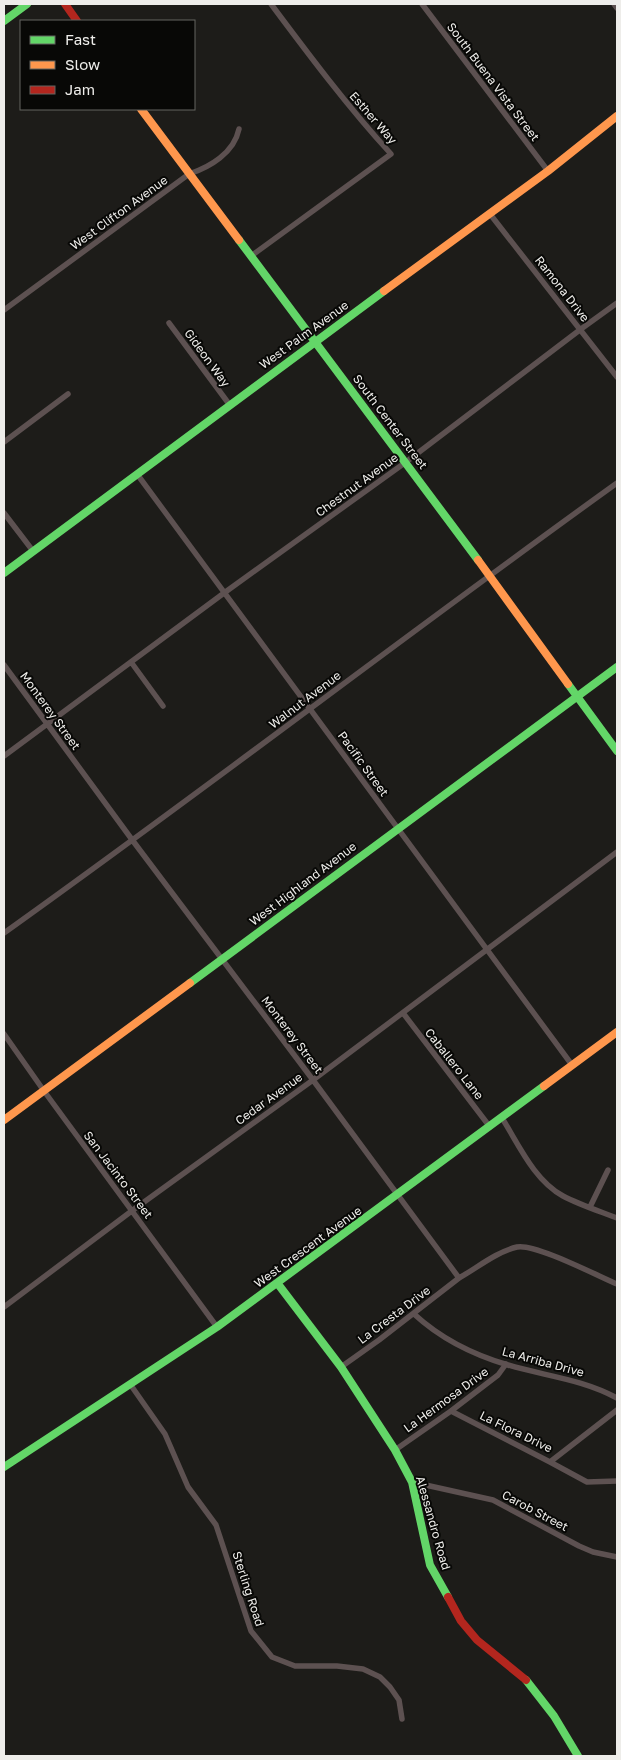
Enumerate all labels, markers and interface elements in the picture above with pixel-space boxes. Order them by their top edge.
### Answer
street label: South Buena Vista Street [444,19,543,144]
legend [20,20,195,110]
text: Fast [65,30,96,48]
text: Slow [65,55,100,73]
text: Jam [65,80,95,98]
street label: Esther Way [346,88,400,147]
street label: West Clifton Avenue [67,172,170,253]
street label: Ramona Drive [532,253,593,325]
street label: West Palm Avenue [256,297,351,372]
street label: Gideon Way [181,326,234,390]
street label: South Center Street [350,371,431,472]
street label: Chestnut Avenue [312,450,401,520]
street label: Walnut Avenue [266,668,344,732]
street label: Monterey Street [17,669,84,753]
street label: Pacific Street [335,728,392,799]
street label: West Highland Avenue [246,838,359,929]
street label: Monterey Street [258,993,327,1077]
street label: Caballero Lane [422,1025,487,1102]
street label: Cedar Avenue [232,1069,305,1128]
street label: San Jacinto Street [81,1128,156,1222]
street label: West Crescent Avenue [251,1203,364,1291]
street label: La Cresta Drive [354,1282,433,1347]
street label: La Arriba Drive [500,1343,586,1380]
street label: La Hermosa Drive [400,1364,491,1435]
street label: La Flora Drive [477,1408,555,1456]
street label: Alessandro Road [413,1474,454,1572]
street label: Carob Street [500,1487,571,1534]
street label: Sterling Road [229,1549,268,1628]

